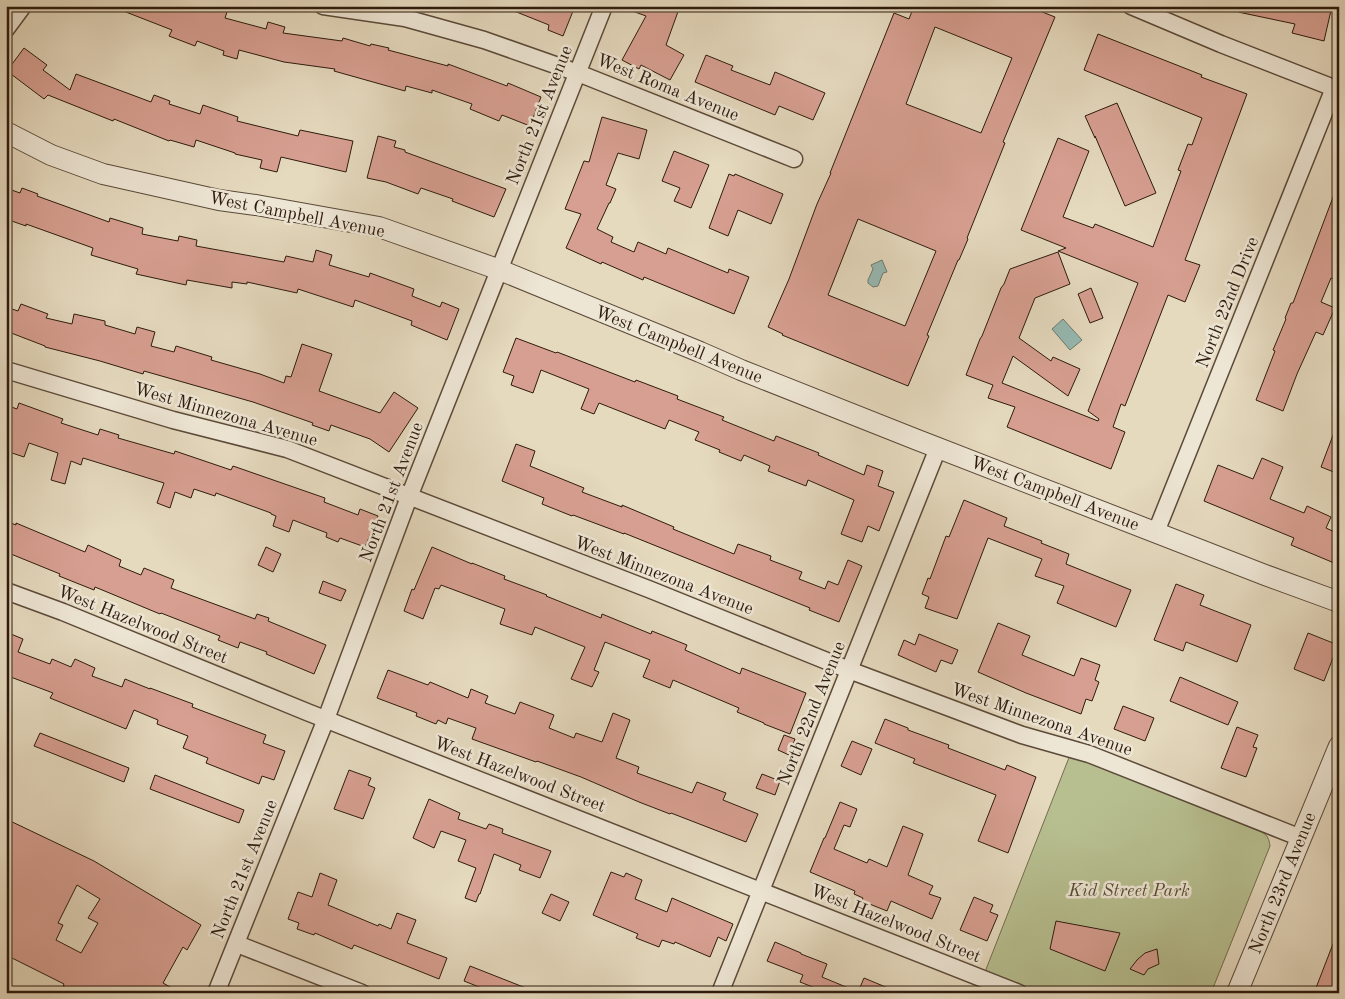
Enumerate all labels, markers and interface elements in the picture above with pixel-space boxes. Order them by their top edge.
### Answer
street label: North 21st Avenue [504,43,576,188]
street label: West Roma Avenue [594,51,742,125]
street label: West Campbell Avenue [207,189,386,241]
street label: North 22nd Drive [1193,234,1262,370]
street label: West Campbell Avenue [592,303,765,387]
street label: West Minnezona Avenue [132,380,320,450]
street label: North 21st Avenue [357,420,427,565]
street label: West Campbell Avenue [968,453,1141,534]
street label: West Minnezona Avenue [572,533,756,618]
street label: West Hazelwood Street [55,582,230,667]
street label: North 22nd Avenue [775,639,849,788]
street label: West Minnezona Avenue [949,680,1135,759]
street label: West Hazelwood Street [431,734,608,816]
street label: North 21st Avenue [209,797,281,942]
street label: North 23rd Avenue [1246,810,1320,957]
street label: West Hazelwood Street [808,881,983,966]
park label: Kid Street Park [1067,882,1190,900]

